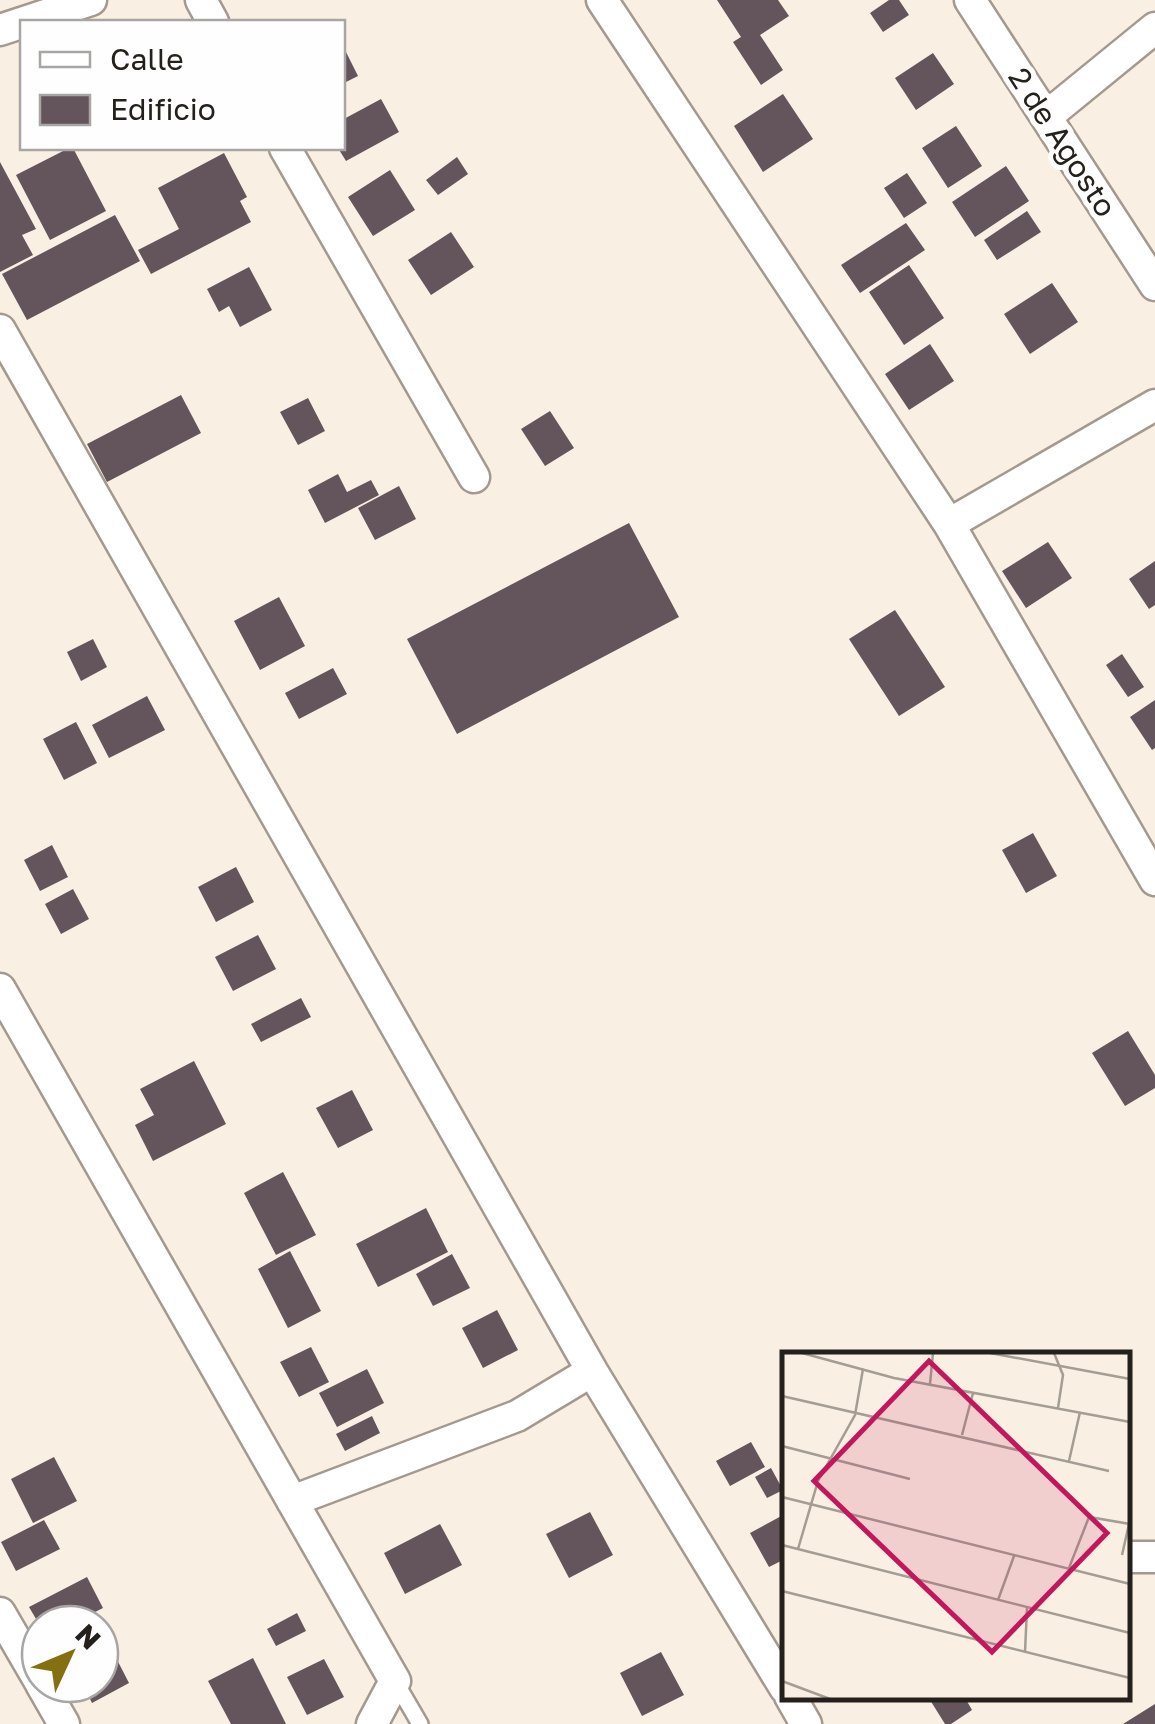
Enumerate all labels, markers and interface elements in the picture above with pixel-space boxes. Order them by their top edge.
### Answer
legend [20,20,345,150]
text: Calle [110,41,184,77]
street label: 2 de Agosto [1001,61,1125,223]
text: Edificio [110,91,216,127]
inset map [782,1352,1130,1699]
north arrow [20,1604,120,1704]
text: N [69,1617,108,1655]

